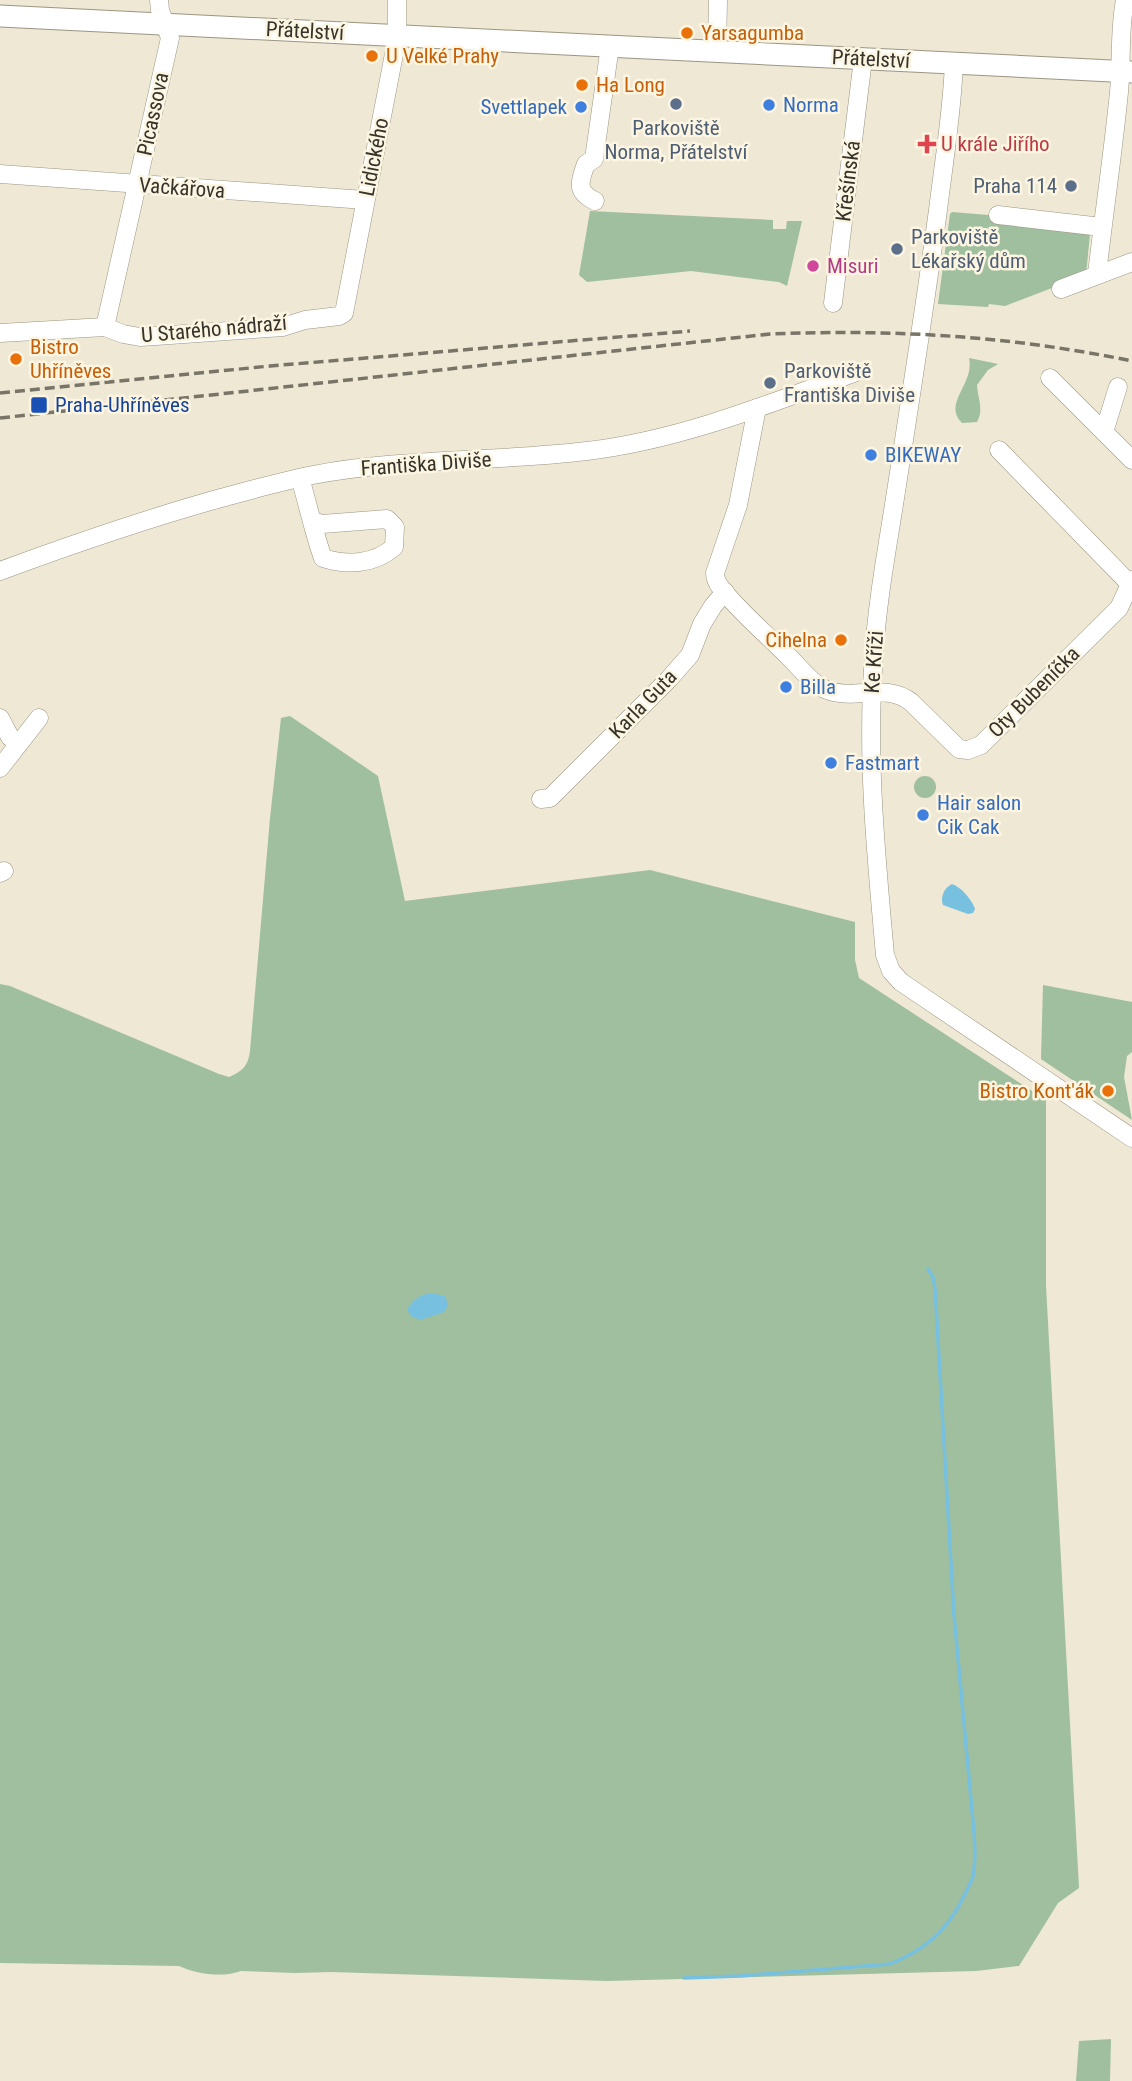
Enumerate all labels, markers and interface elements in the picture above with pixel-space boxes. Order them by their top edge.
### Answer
street label: Přátelství [265,17,346,45]
place label: Yarsagumba [701,21,804,45]
marker: Yarsagumba [679,25,695,41]
place label: U Velké Prahy [386,44,499,68]
street label: Přátelství [831,45,912,73]
marker: U Velké Prahy [364,48,380,64]
street label: Picassova [132,70,174,158]
place label: Ha Long [596,73,665,97]
marker: Ha Long [574,77,590,93]
place label: Norma [783,93,839,117]
place label: Svettlapek [480,95,568,119]
marker: Parkoviště Norma, Přátelství [668,96,684,112]
marker: Norma [761,97,777,113]
marker: Svettlapek [573,99,589,115]
street label: Lidického [355,116,393,198]
place label: Parkoviště Norma, Přátelství [604,116,749,164]
place label: U krále Jiřího [941,132,1050,156]
marker: U krále Jiřího [919,136,935,152]
street label: Křešínská [831,139,865,223]
street label: Vačkářova [138,173,226,203]
place label: Praha 114 [973,174,1057,198]
marker: Praha 114 [1063,178,1079,194]
place label: Parkoviště Lékařský dům [911,225,1026,273]
marker: Parkoviště Lékařský dům [889,241,905,257]
place label: Misuri [827,254,879,278]
marker: Misuri [805,258,821,274]
street label: U Starého nádraží [140,311,289,347]
place label: Bistro Uhříněves [30,335,111,383]
marker: Bistro Uhříněves [8,351,24,367]
place label: Parkoviště Františka Diviše [784,359,915,407]
marker: Parkoviště Františka Diviše [762,375,778,391]
place label: Praha-Uhříněves [55,393,190,417]
marker: Praha-Uhříněves [29,395,49,415]
place label: BIKEWAY [885,443,961,467]
street label: Františka Diviše [360,447,492,481]
marker: BIKEWAY [863,447,879,463]
place label: Cihelna [765,628,827,652]
street label: Ke Kříži [860,630,888,694]
marker: Cihelna [833,632,849,648]
street label: Oty Bubeníčka [984,642,1084,742]
street label: Karla Guta [604,665,682,743]
place label: Billa [800,675,836,699]
marker: Billa [778,679,794,695]
place label: Fastmart [845,751,920,775]
marker: Fastmart [823,755,839,771]
place label: Hair salon Cik Cak [937,791,1021,839]
marker: Hair salon Cik Cak [915,807,931,823]
place label: Bistro Kont'ák [980,1079,1095,1103]
marker: Bistro Kont'ák [1100,1083,1116,1099]

